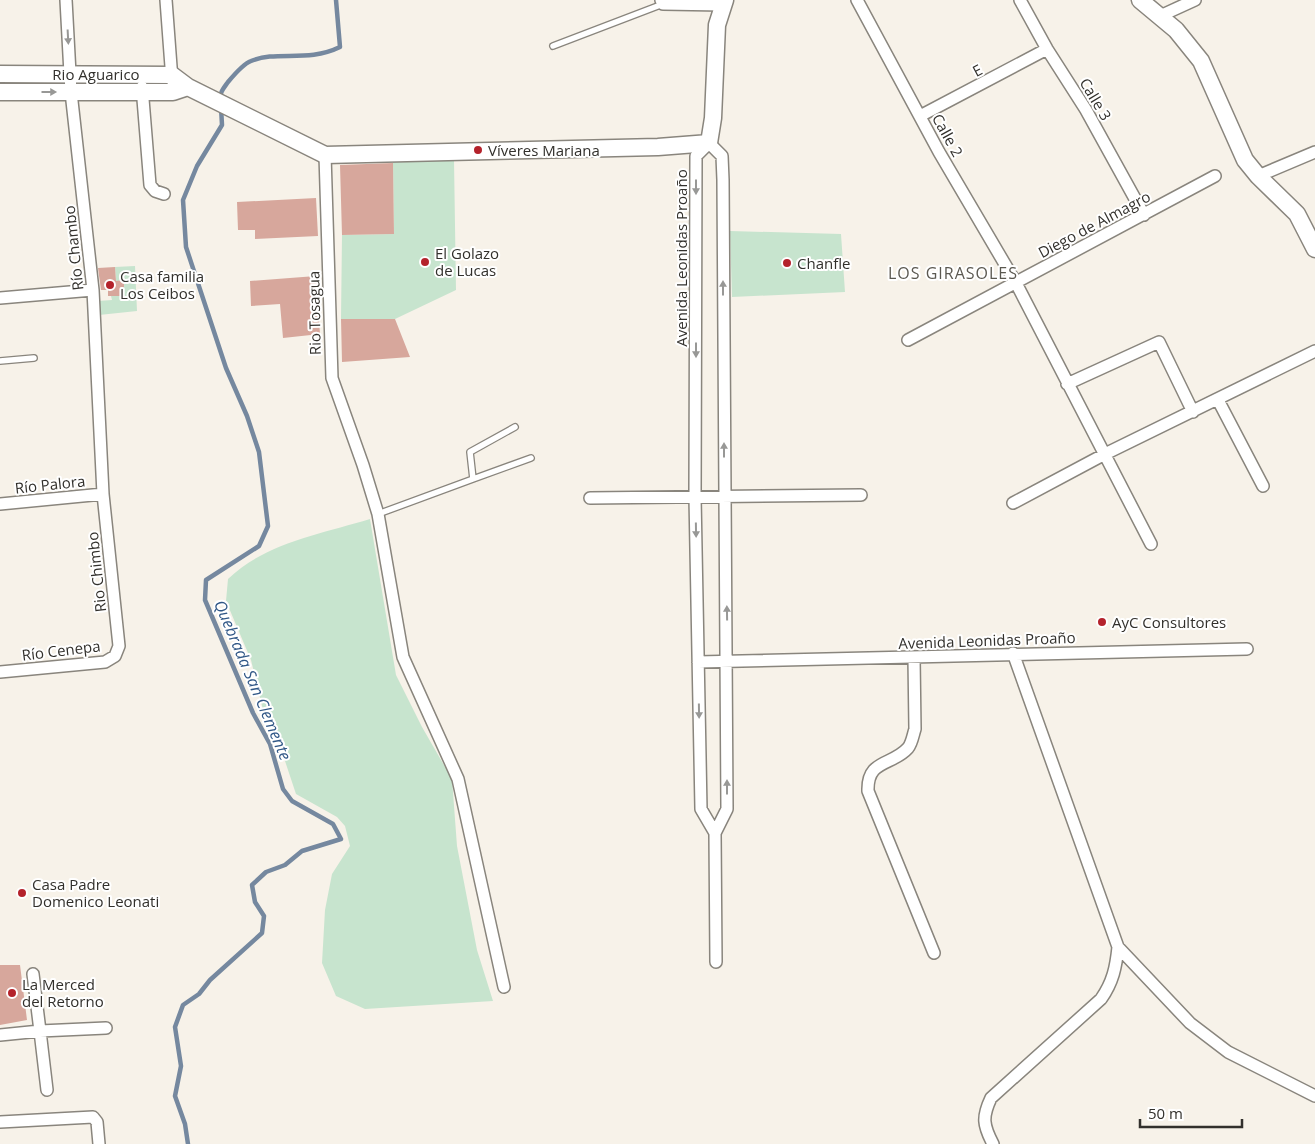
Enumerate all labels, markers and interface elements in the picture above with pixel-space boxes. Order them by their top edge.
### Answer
one-way arrow [65,29,73,45]
street label: E [969,59,985,81]
street label: Rio Aguarico [52,64,140,84]
street label: Calle 3 [1076,74,1116,124]
one-way arrow [41,88,57,96]
street label: Calle 2 [928,110,968,160]
place label: Víveres Mariana [488,140,600,160]
marker: Víveres Mariana [472,144,484,156]
street label: Avenida Leonidas Proaño [671,169,691,347]
one-way arrow [692,179,700,195]
street label: Diego de Almagro [1034,186,1154,262]
street label: Río Chambo [59,205,87,291]
place label: El Golazo de Lucas [435,243,499,280]
place label: Chanfle [797,253,850,273]
marker: El Golazo de Lucas [419,256,431,268]
marker: Chanfle [781,257,793,269]
district label: LOS GIRASOLES [888,262,1018,284]
place label: Casa familia Los Ceibos [120,266,204,303]
street label: Rio Tosagua [303,271,325,355]
marker: Casa familia Los Ceibos [104,279,116,291]
one-way arrow [719,280,727,296]
one-way arrow [692,342,700,358]
one-way arrow [720,442,728,458]
street label: Río Palora [14,470,86,498]
one-way arrow [692,522,700,538]
street label: Rio Chimbo [82,531,110,613]
water label: Quebrada San Clemente [209,597,297,764]
one-way arrow [722,605,730,621]
place label: AyC Consultores [1112,612,1226,632]
marker: AyC Consultores [1096,616,1108,628]
street label: Avenida Leonidas Proaño [898,627,1076,653]
street label: Río Cenepa [21,635,101,665]
one-way arrow [695,703,703,719]
one-way arrow [723,779,731,795]
place label: Casa Padre Domenico Leonati [32,874,159,911]
marker: Casa Padre Domenico Leonati [16,887,28,899]
place label: La Merced del Retorno [22,974,104,1011]
marker: La Merced del Retorno [6,987,18,999]
scale bar [1140,1096,1242,1128]
text: 50 m [1148,1103,1183,1123]

